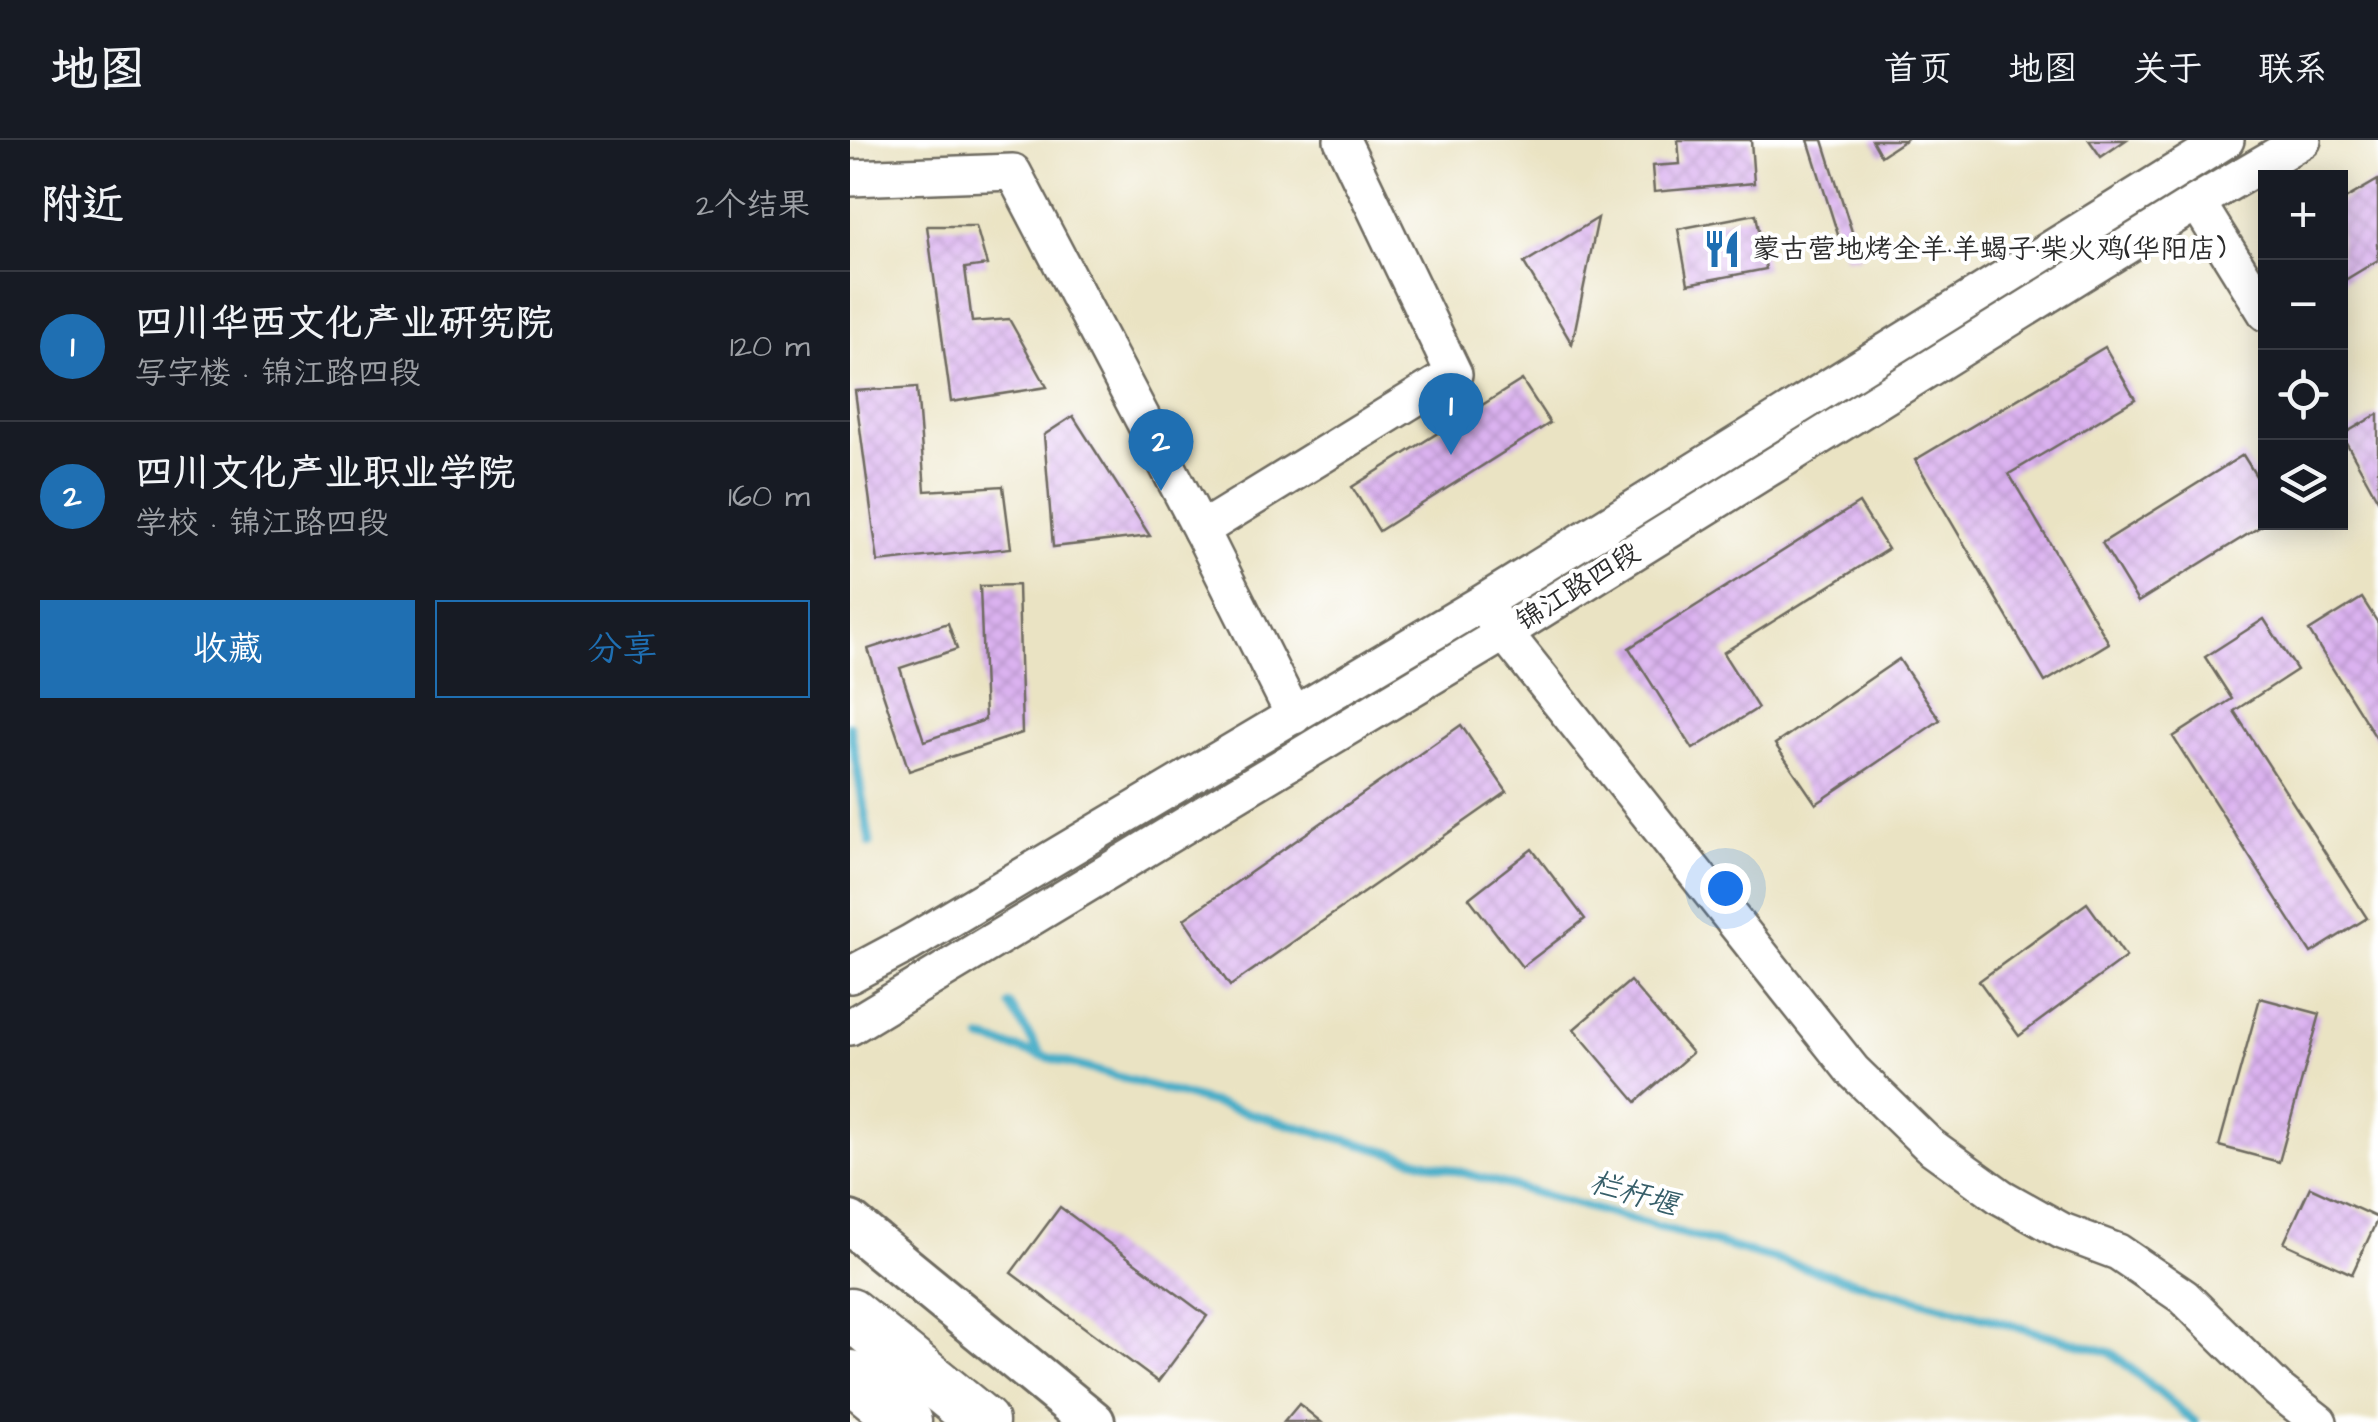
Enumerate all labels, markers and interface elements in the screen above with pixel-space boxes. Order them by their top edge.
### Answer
text: 地图 [50,38,146,104]
text: 首页 [1883,45,1953,94]
text: 地图 [2008,45,2078,94]
text: 关于 [2133,45,2203,94]
text: 联系 [2258,45,2328,94]
map controls [2258,170,2348,530]
button: + [2258,170,2348,260]
text: 附近 [40,177,124,235]
text: 2个结果 [696,183,810,228]
restaurant icon: 蒙古营地烤全羊·羊蝎子·柴火鸡(华阳店) [1701,228,1743,270]
place label: 蒙古营地烤全羊·羊蝎子·柴火鸡(华阳店) [1752,230,2226,269]
button: − [2258,260,2348,350]
text: 四川华西文化产业研究院 [135,298,553,350]
text: 1 [70,324,75,369]
text: 120 m [730,324,810,369]
button: locate [2258,350,2348,440]
text: 写字楼 · 锦江路四段 [135,351,421,396]
pin: 1 [1418,372,1484,455]
pin: 2 [1128,408,1194,491]
button: layers [2258,440,2348,530]
text: 四川文化产业职业学院 [135,448,515,500]
text: 2 [63,474,82,519]
text: 160 m [728,474,810,519]
text: 学校 · 锦江路四段 [135,501,389,546]
street label: 锦江路四段 [1508,533,1648,641]
button: 收藏 [40,600,415,698]
button: 分享 [435,600,810,698]
your location [1700,863,1751,914]
water label: 栏杆堰 [1585,1161,1686,1227]

